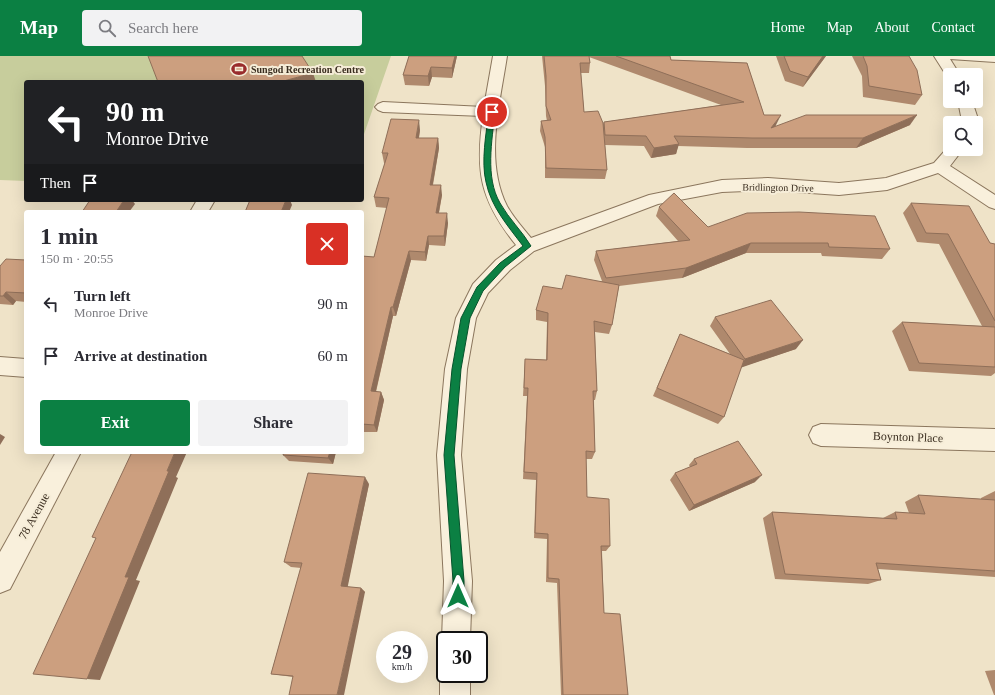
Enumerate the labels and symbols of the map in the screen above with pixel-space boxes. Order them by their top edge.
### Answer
sports icon: Sungod Recreation Centre [230,60,248,78]
place label: Sungod Recreation Centre [251,64,365,75]
pin [475,95,509,129]
street label: Bridlington Drive [742,181,814,194]
street label: Boynton Place [873,429,943,445]
street label: 78 Avenue [16,490,52,542]
position arrow [437,575,479,617]
speed limit sign: 30 [436,631,488,683]

